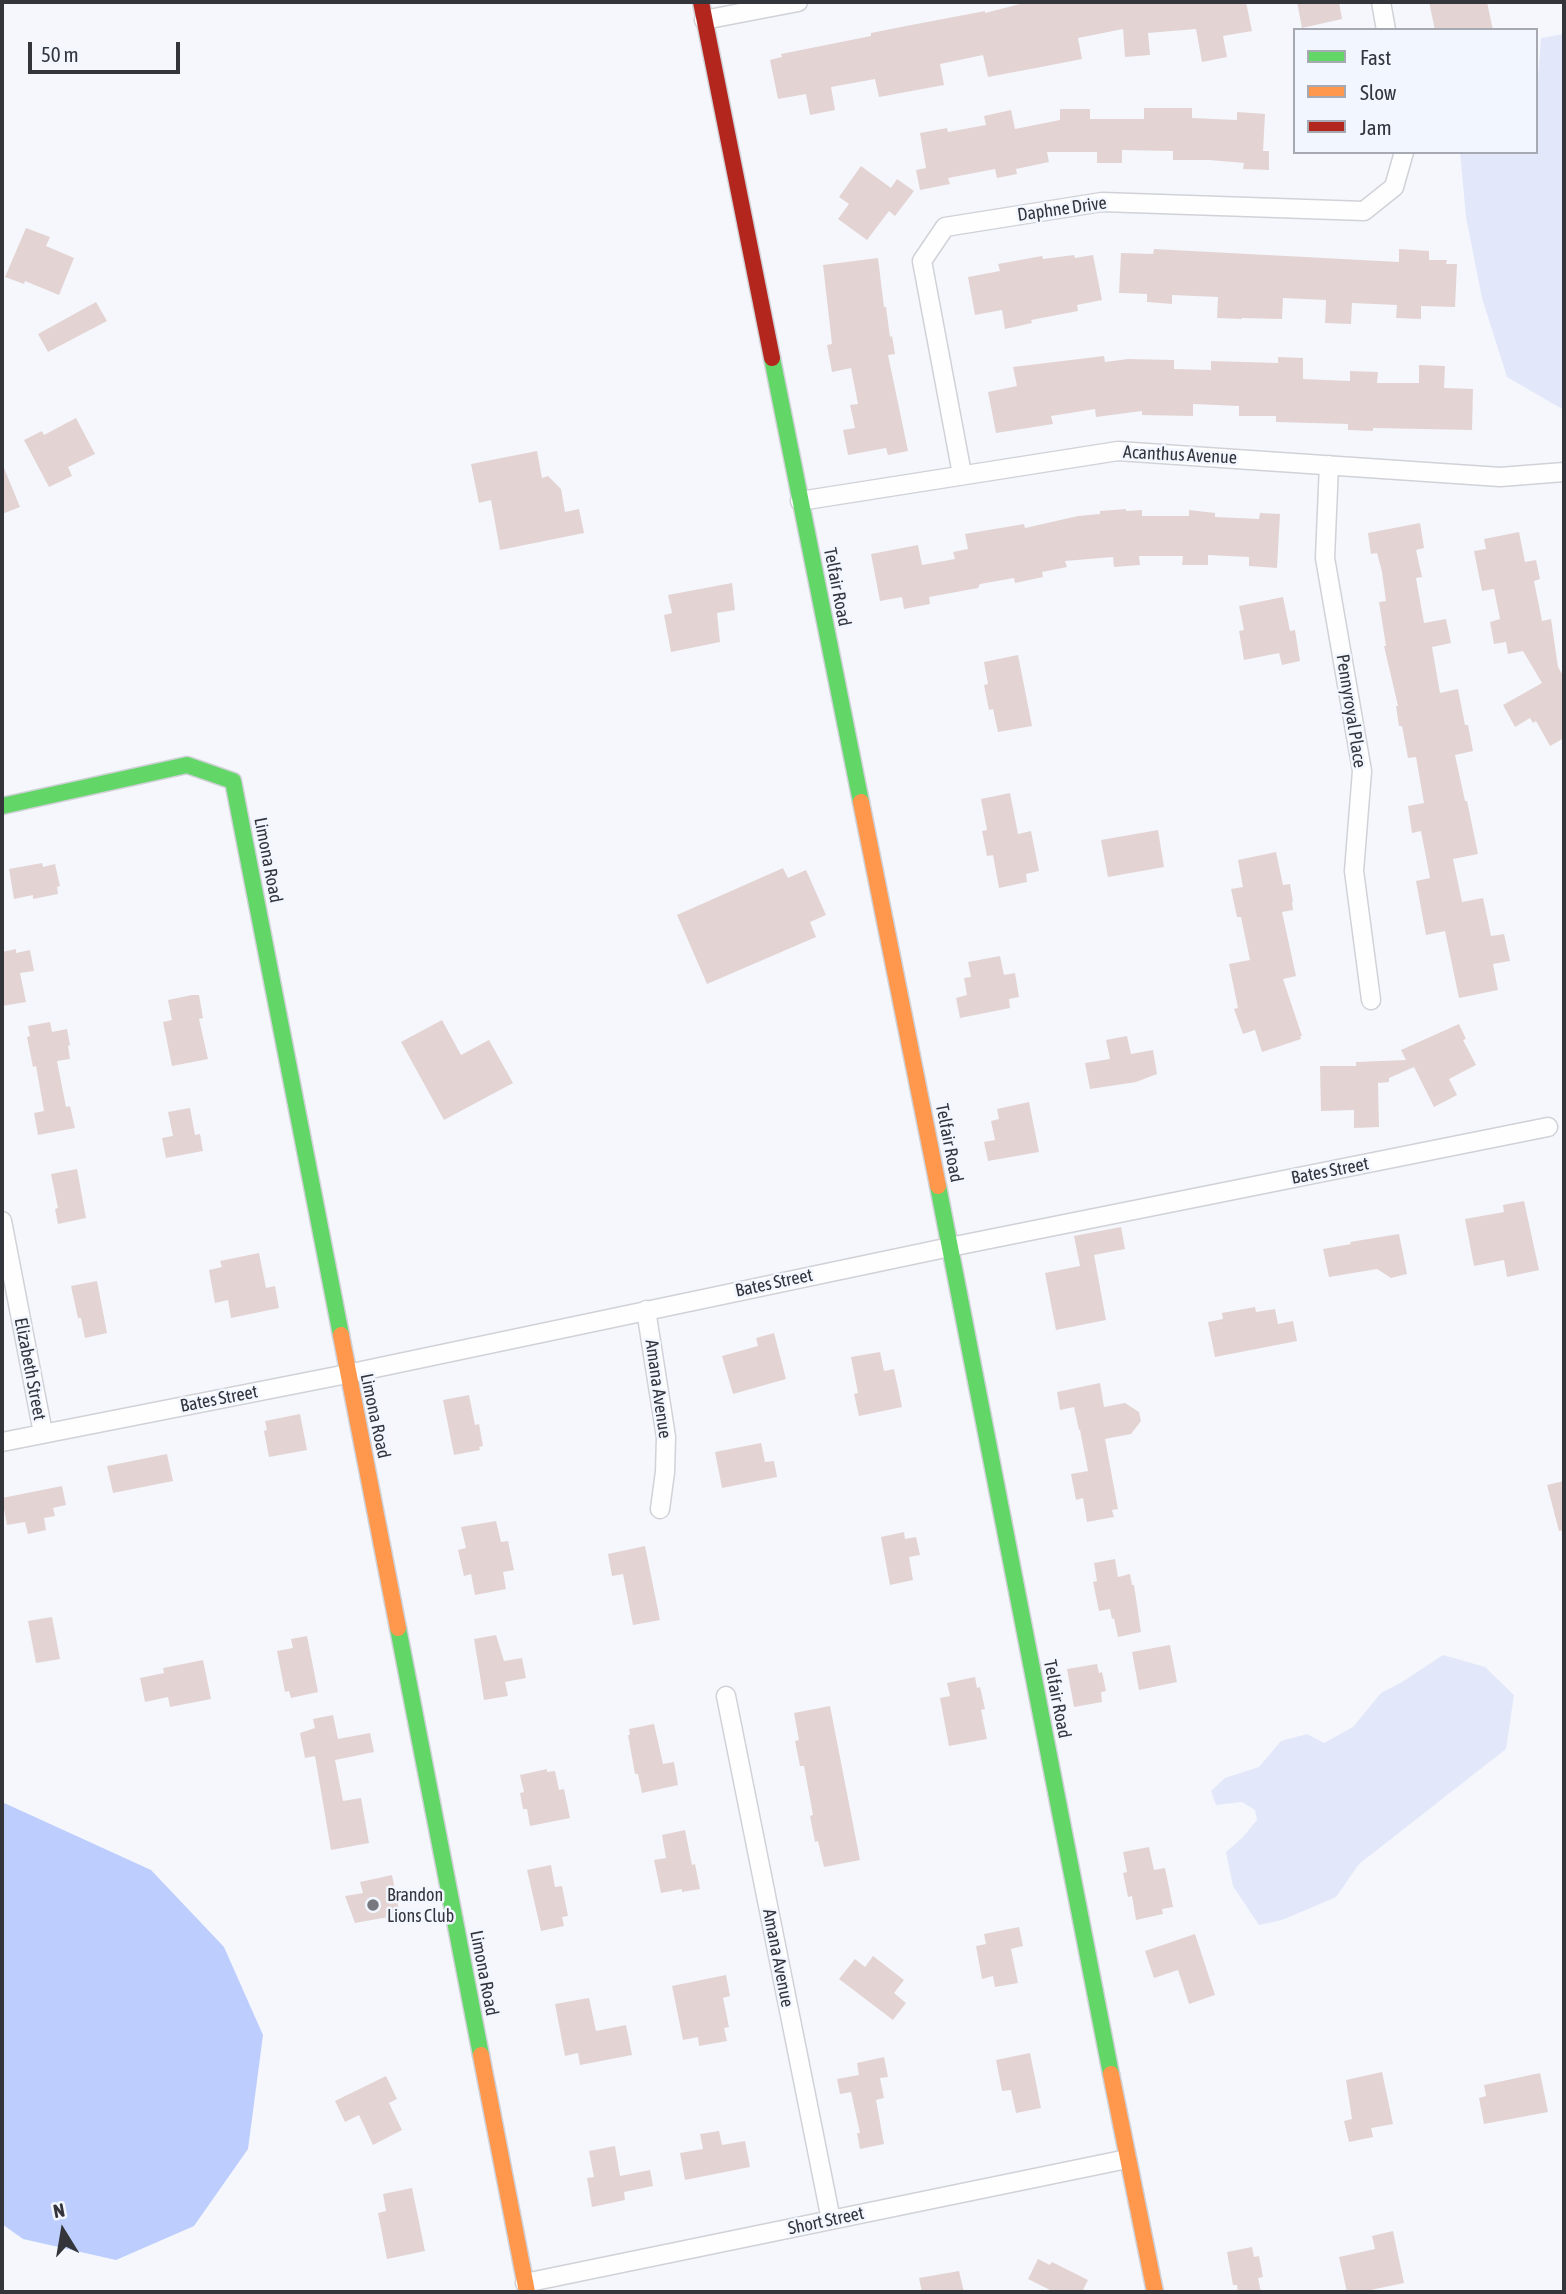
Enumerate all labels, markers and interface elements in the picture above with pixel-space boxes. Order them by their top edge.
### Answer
scale bar [32,28,184,72]
legend [1293,28,1538,154]
text: 50 m [41,42,79,66]
text: Fast [1360,45,1391,69]
text: Slow [1360,80,1396,104]
text: Jam [1360,115,1392,139]
street label: Daphne Drive [1016,192,1108,226]
street label: Acanthus Avenue [1123,441,1237,469]
street label: Telfair Road [819,546,855,628]
street label: Pennyroyal Place [1331,653,1371,769]
street label: Limona Road [249,816,287,904]
street label: Telfair Road [931,1102,967,1184]
street label: Bates Street [1289,1153,1371,1189]
street label: Bates Street [733,1264,815,1302]
street label: Elizabeth Street [9,1316,51,1422]
street label: Amana Avenue [640,1338,676,1440]
street label: Limona Road [355,1371,395,1461]
street label: Bates Street [178,1381,260,1417]
street label: Telfair Road [1039,1658,1075,1740]
place label: Brandon Lions Club [387,1884,454,1926]
marker: Brandon Lions Club [365,1897,381,1913]
street label: Amana Avenue [758,1907,798,2009]
street label: Limona Road [465,1929,503,2017]
north arrow [28,2196,98,2266]
text: N [51,2199,67,2222]
street label: Short Street [786,2202,866,2240]

